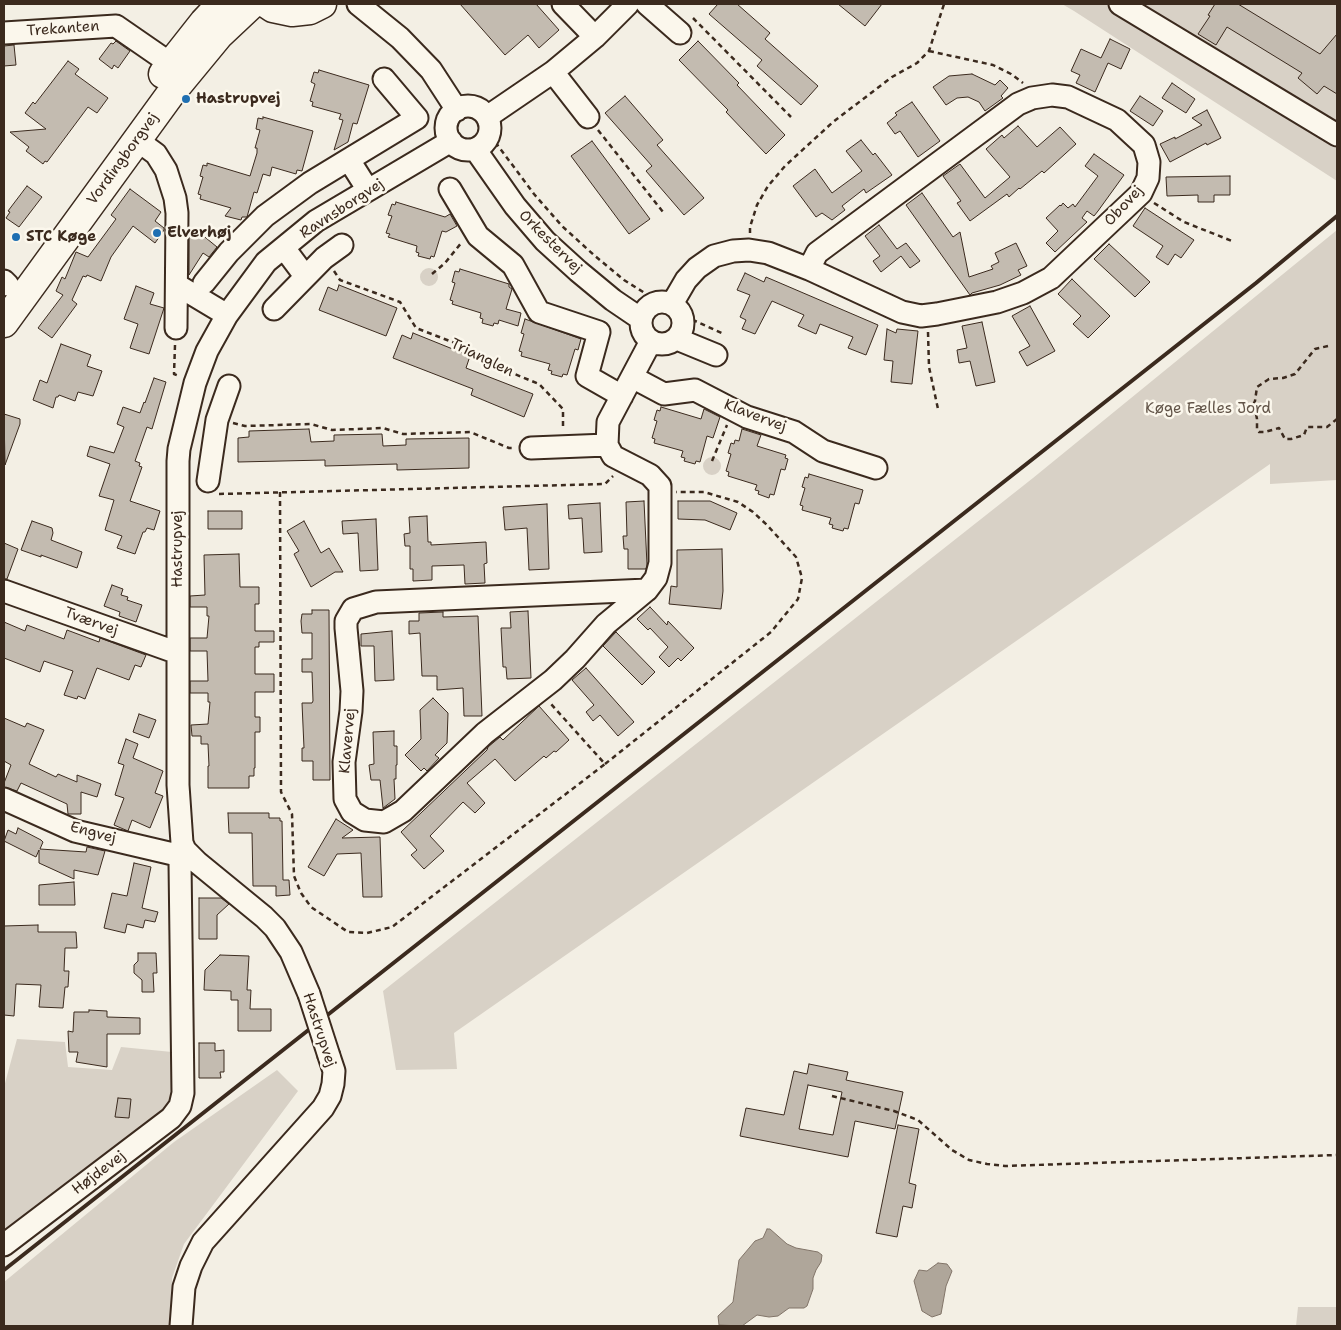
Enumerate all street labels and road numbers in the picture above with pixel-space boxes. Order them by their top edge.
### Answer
street label: Trekanten [26,17,100,41]
street label: Vordingborgvej [84,110,162,208]
street label: Ravnsborgvej [297,175,387,243]
street label: Obovej [1101,182,1147,230]
street label: Orkestervej [515,207,585,277]
street label: Trianglen [448,335,516,381]
street label: Klavervej [721,396,789,436]
street label: Hastrupvej [169,510,187,588]
street label: Tværvej [62,604,120,640]
street label: Klavervej [336,707,360,775]
street label: Engvej [68,818,118,848]
street label: Hastrupvej [299,991,339,1069]
street label: Højdevej [69,1147,129,1199]

